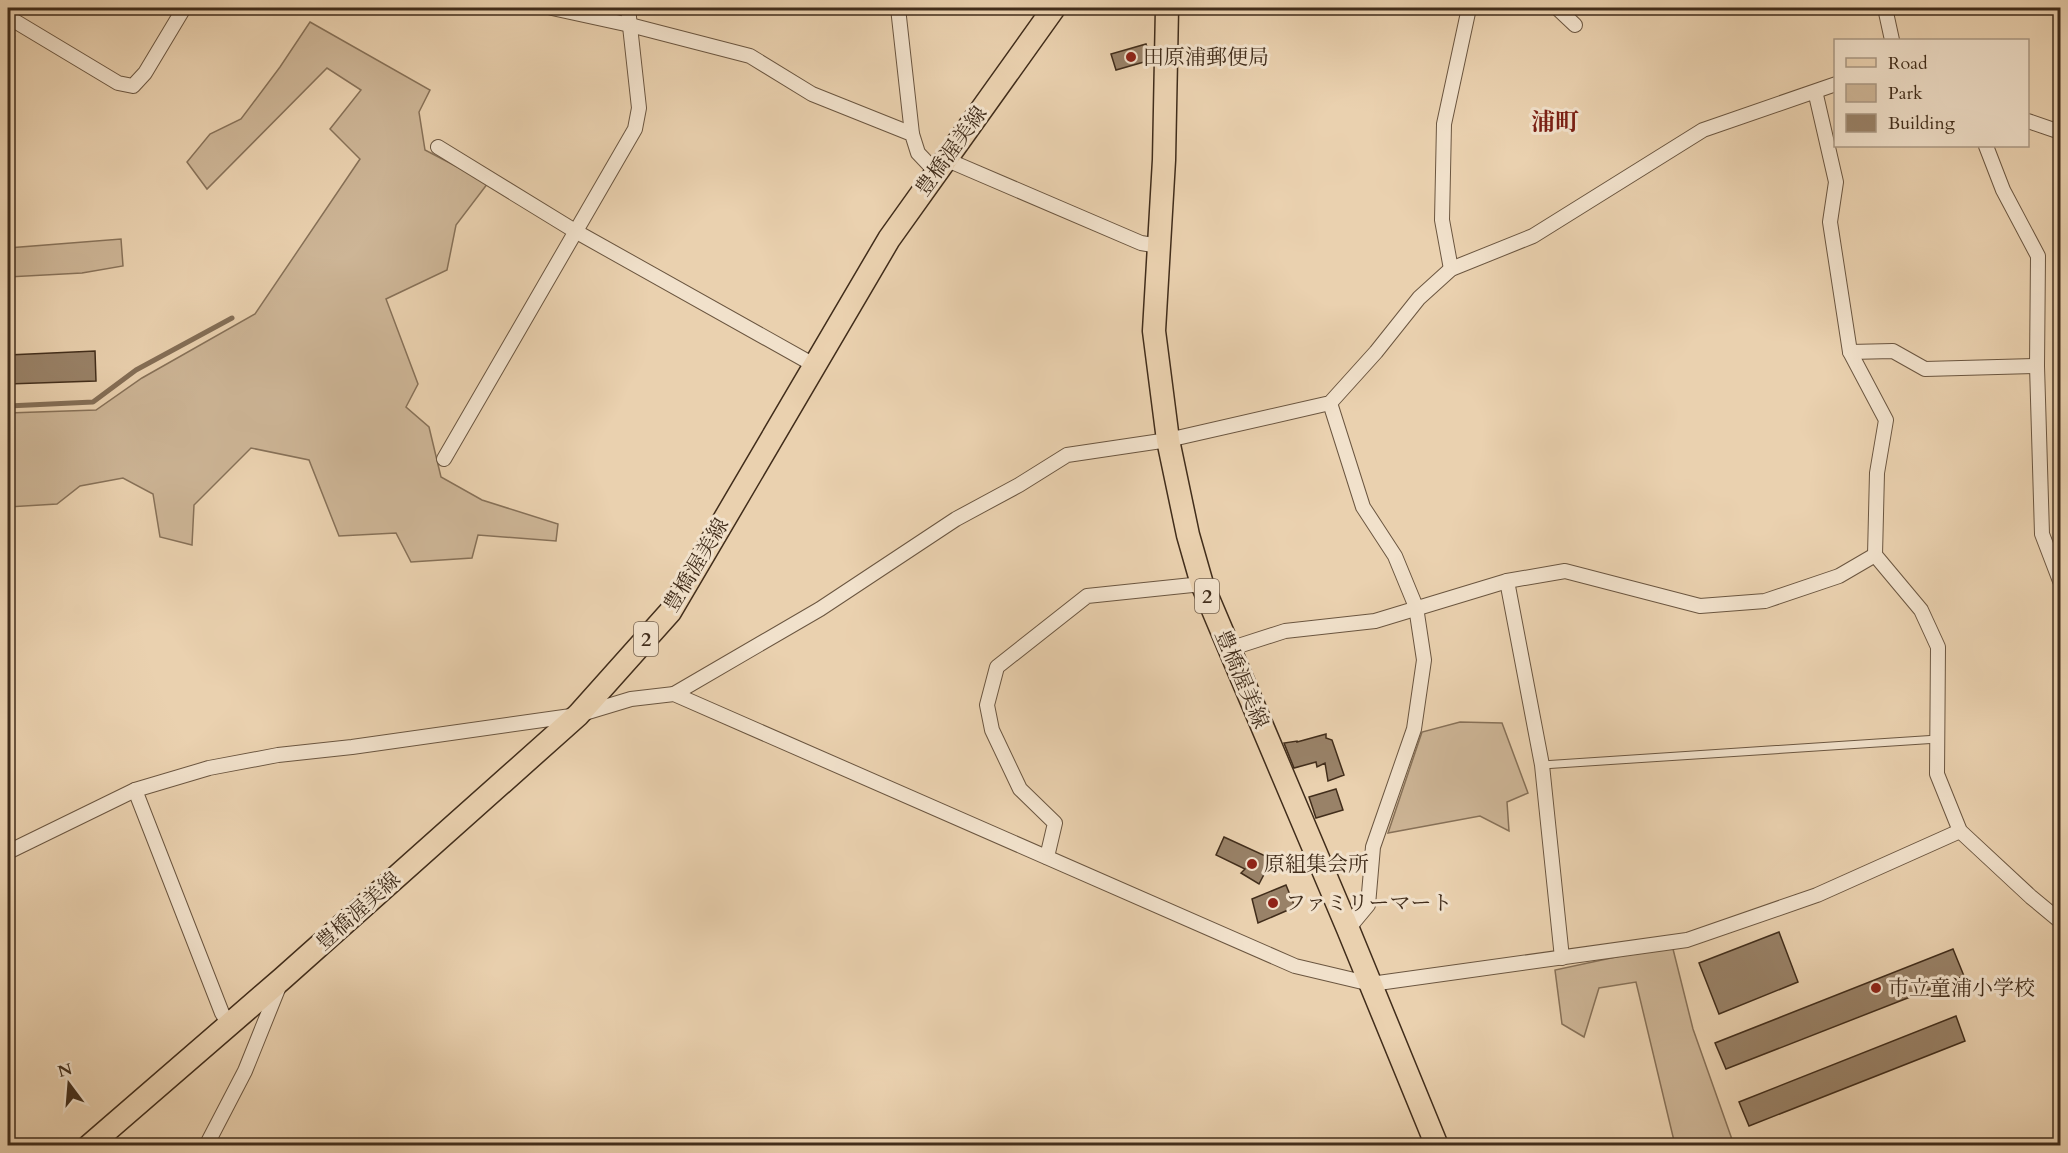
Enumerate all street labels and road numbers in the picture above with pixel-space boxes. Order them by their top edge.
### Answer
street label: 豊橋渥美線 [909,100,994,202]
street label: 豊橋渥美線 [657,513,736,618]
road number: 2 [1195,579,1219,613]
road number: 2 [634,622,658,656]
street label: 豊橋渥美線 [1208,625,1275,733]
street label: 豊橋渥美線 [310,865,407,957]

